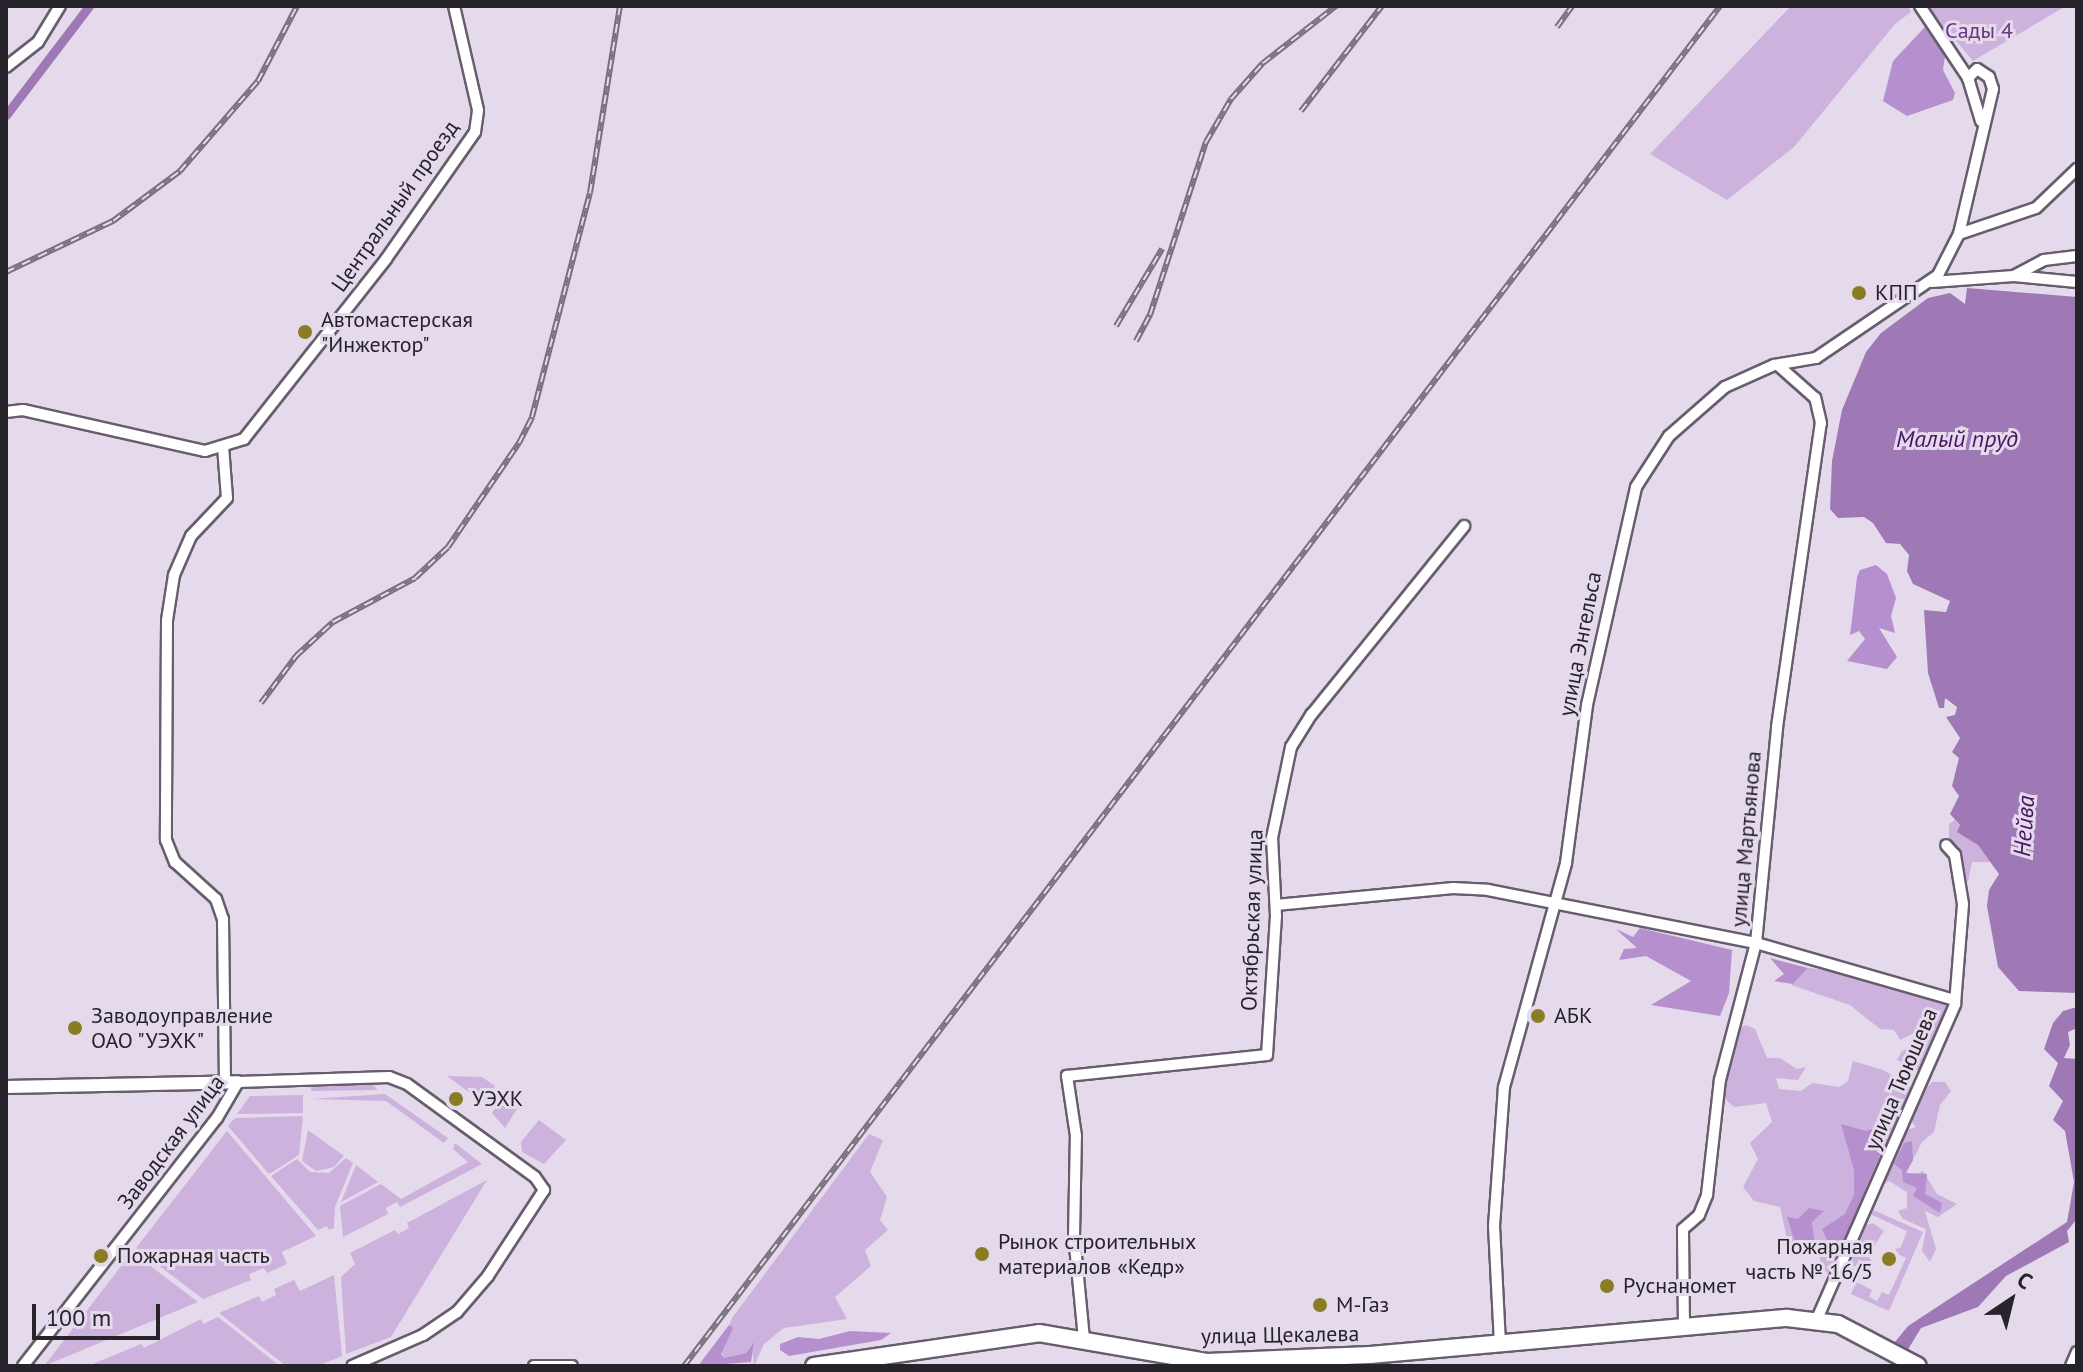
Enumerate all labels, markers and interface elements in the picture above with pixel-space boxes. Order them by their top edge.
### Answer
park label: Сады 4 [1945,18,2013,44]
street label: Центральный проезд [326,115,464,297]
place label: КПП [1875,280,1917,306]
marker: КПП [1850,284,1868,302]
place label: Автомастерская "Инжектор" [321,306,473,358]
marker: Автомастерская "Инжектор" [296,323,314,341]
water label: Малый пруд [1896,425,2018,453]
street label: улица Энгельса [1553,569,1607,719]
street label: улица Мартьянова [1725,750,1767,928]
water label: Нейва [2007,794,2041,858]
street label: Октябрьская улица [1236,829,1268,1011]
place label: Заводоуправление ОАО "УЭХК" [91,1002,273,1054]
place label: АБК [1554,1003,1592,1029]
street label: улица Тююшева [1859,1004,1943,1154]
marker: АБК [1529,1007,1547,1025]
marker: Заводоуправление ОАО "УЭХК" [66,1019,84,1037]
street label: Заводская улица [112,1070,230,1214]
place label: УЭХК [472,1086,523,1112]
marker: УЭХК [447,1090,465,1108]
place label: Рынок строительных материалов «Кедр» [998,1228,1196,1280]
place label: Пожарная часть № 16/5 [1745,1233,1873,1284]
place label: Пожарная часть [117,1243,270,1269]
marker: Рынок строительных материалов «Кедр» [973,1245,991,1263]
marker: Пожарная часть [92,1247,110,1265]
marker: Пожарная часть № 16/5 [1880,1250,1898,1268]
north arrow [1971,1260,2051,1340]
text: С [2012,1265,2038,1295]
place label: Руснаномет [1623,1273,1736,1299]
marker: Руснаномет [1598,1277,1616,1295]
scale bar [36,1288,164,1338]
place label: М-Газ [1336,1292,1389,1318]
marker: М-Газ [1311,1296,1329,1314]
text: 100 m [46,1302,111,1333]
street label: улица Щекалева [1201,1320,1359,1350]

